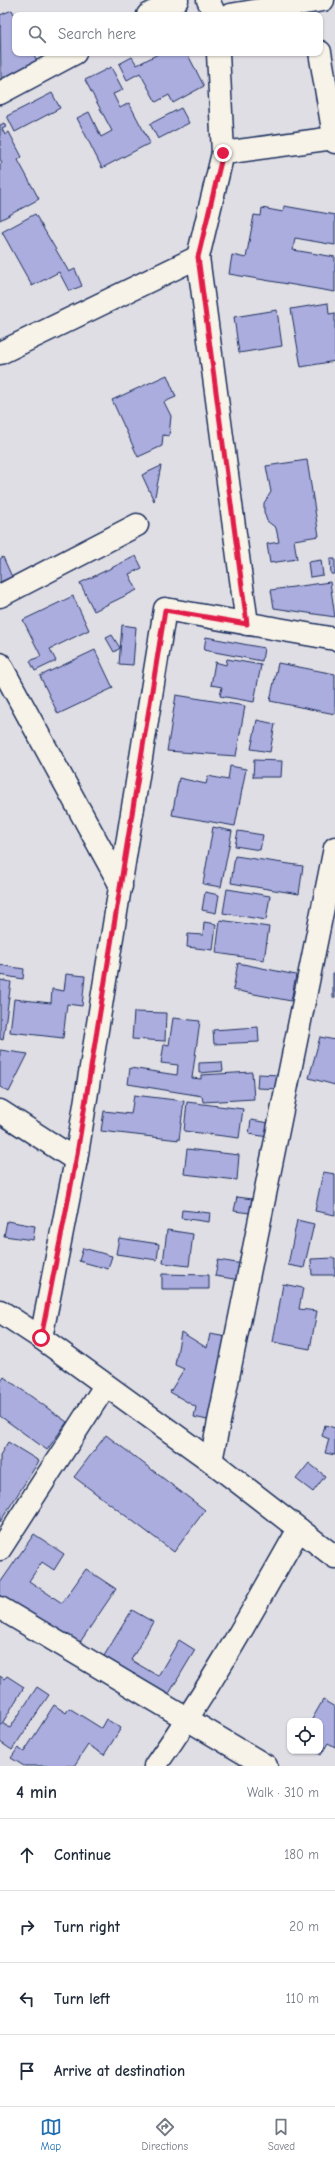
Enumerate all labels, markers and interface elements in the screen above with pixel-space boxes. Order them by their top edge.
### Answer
search box [12,12,323,56]
icon: search [26,23,48,45]
text: Search here [58,25,136,43]
route end [214,144,232,162]
route start [32,1329,50,1347]
map controls [287,1718,323,1754]
button: locate [287,1718,323,1754]
text: 4 min [16,1783,57,1802]
text: Walk · 310 m [247,1785,319,1800]
icon: ahead [16,1844,38,1866]
text: Continue [54,1846,111,1864]
text: 180 m [284,1847,319,1862]
icon: right [16,1916,38,1938]
text: Turn right [54,1918,120,1936]
text: 20 m [289,1919,319,1934]
icon: left [16,1988,38,2010]
text: Turn left [54,1990,110,2008]
text: 110 m [286,1991,319,2006]
icon: arrive [16,2060,38,2082]
text: Arrive at destination [54,2062,185,2080]
tab: Map [40,2116,62,2153]
tab: Directions [142,2116,188,2153]
tab: Saved [268,2116,295,2153]

